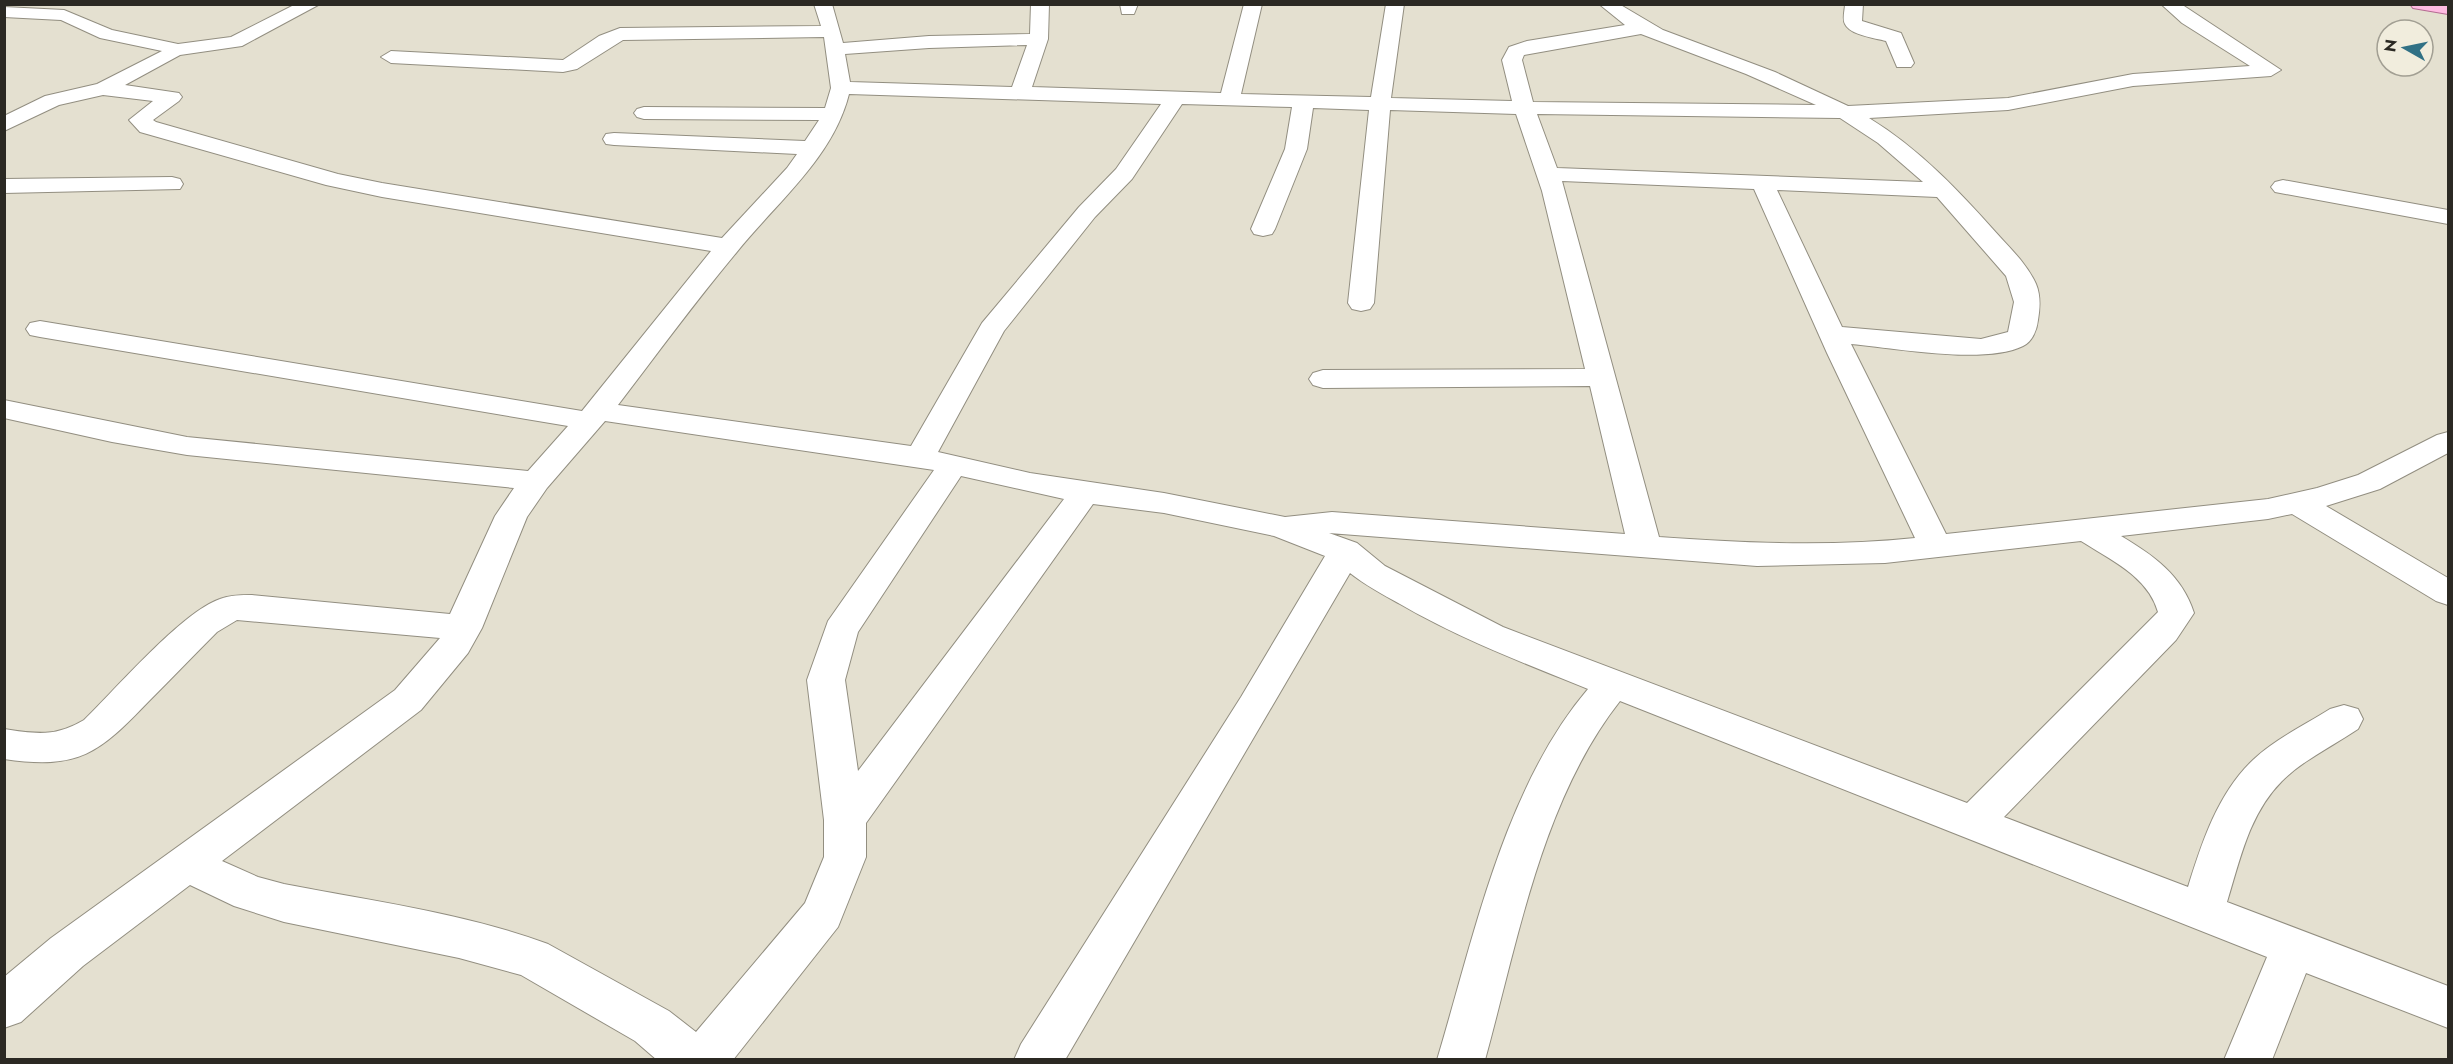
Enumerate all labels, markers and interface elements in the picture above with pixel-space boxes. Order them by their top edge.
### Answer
north arrow [2375,18,2435,78]
text: N [2378,38,2403,54]

